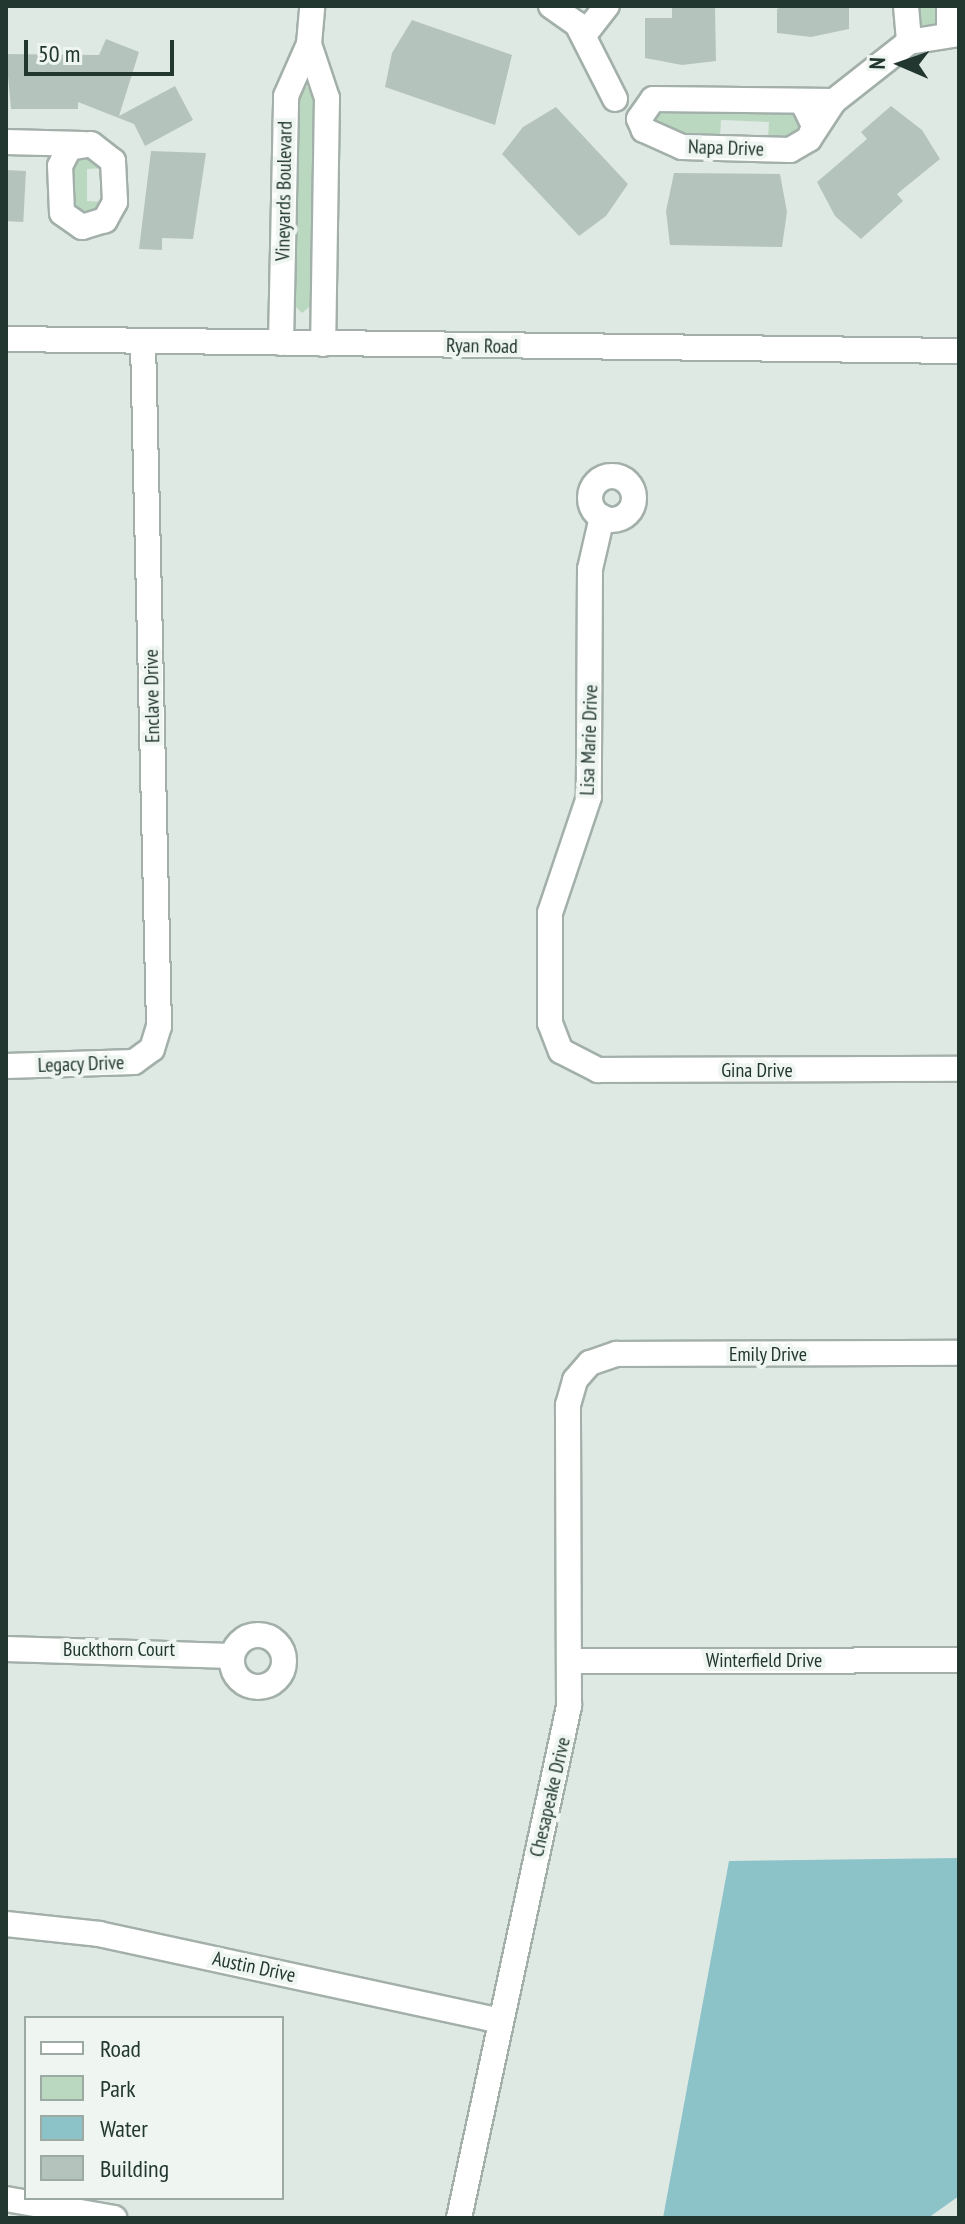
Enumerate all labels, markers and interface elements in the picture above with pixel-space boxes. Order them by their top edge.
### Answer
scale bar [28,24,178,74]
north arrow [861,24,941,104]
text: 50 m [38,38,80,69]
text: N [863,57,891,70]
street label: Vineyards Boulevard [271,121,297,261]
street label: Napa Drive [688,135,764,161]
street label: Ryan Road [446,333,518,359]
street label: Enclave Drive [139,649,165,743]
street label: Lisa Marie Drive [575,684,603,796]
street label: Legacy Drive [37,1050,125,1078]
street label: Gina Drive [721,1058,793,1082]
street label: Emily Drive [729,1342,807,1366]
street label: Buckthorn Court [63,1637,175,1661]
street label: Winterfield Drive [706,1648,822,1672]
street label: Chesapeake Drive [525,1735,575,1859]
street label: Austin Drive [210,1947,298,1987]
legend [24,2016,284,2200]
text: Road [100,2033,141,2064]
text: Park [100,2073,136,2104]
text: Water [100,2113,148,2144]
text: Building [100,2153,169,2184]

